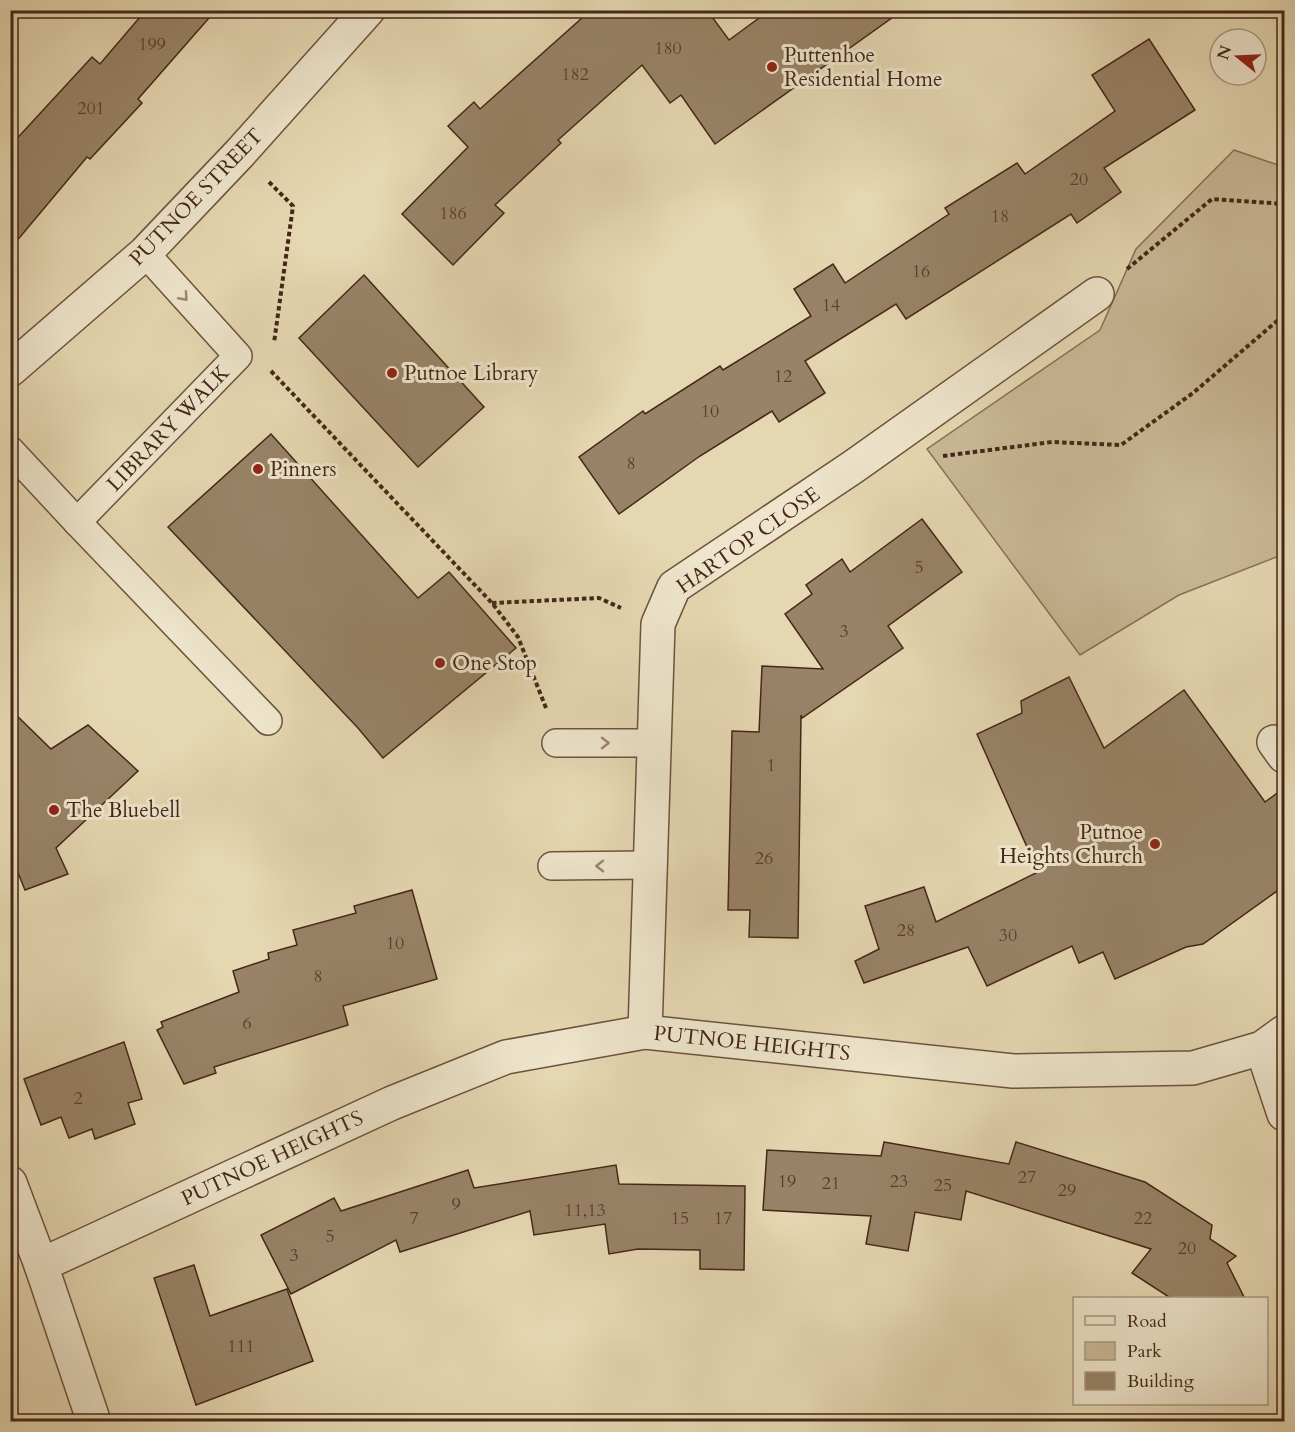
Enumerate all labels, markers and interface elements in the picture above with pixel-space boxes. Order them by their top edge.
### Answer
north arrow [1208,27,1268,87]
house number: 199 [138,32,166,57]
house number: 180 [654,36,682,61]
place label: Puttenhoe Residential Home [784,41,942,94]
text: N [1212,43,1237,63]
marker: Puttenhoe Residential Home [765,60,779,74]
house number: 182 [561,62,589,87]
house number: 201 [77,96,105,121]
street label: PUTNOE STREET [123,122,270,273]
house number: 20 [1070,167,1088,192]
house number: 186 [439,201,467,226]
house number: 18 [991,204,1009,229]
house number: 16 [912,259,930,284]
one-way arrow [177,290,188,300]
house number: 14 [822,293,840,318]
street label: LIBRARY WALK [100,358,237,498]
place label: Putnoe Library [404,359,538,388]
house number: 12 [774,364,792,389]
marker: Putnoe Library [385,366,399,380]
house number: 10 [701,399,719,424]
house number: 8 [626,451,636,476]
place label: Pinners [270,455,336,484]
marker: Pinners [251,462,265,476]
street label: HARTOP CLOSE [671,480,826,601]
house number: 5 [914,555,924,580]
house number: 3 [839,619,849,644]
place label: One Stop [452,649,537,678]
marker: One Stop [433,656,447,670]
one-way arrow [600,737,609,749]
house number: 1 [766,753,776,778]
place label: The Bluebell [66,796,180,825]
marker: The Bluebell [47,803,61,817]
place label: Putnoe Heights Church [1000,818,1143,871]
marker: Putnoe Heights Church [1148,837,1162,851]
house number: 26 [755,846,773,871]
one-way arrow [596,860,605,872]
house number: 28 [897,918,915,943]
house number: 30 [999,923,1017,948]
house number: 10 [386,931,404,956]
house number: 8 [313,964,323,989]
house number: 6 [242,1011,252,1036]
street label: PUTNOE HEIGHTS [652,1019,852,1068]
house number: 2 [73,1086,83,1111]
street label: PUTNOE HEIGHTS [177,1104,368,1213]
house number: 27 [1018,1165,1036,1190]
house number: 19 [778,1169,796,1194]
house number: 23 [890,1169,908,1194]
house number: 21 [822,1171,840,1196]
house number: 25 [934,1173,952,1198]
house number: 29 [1058,1178,1076,1203]
house number: 9 [451,1192,461,1217]
house number: 11,13 [564,1198,606,1223]
house number: 7 [409,1206,419,1231]
house number: 15 [671,1206,689,1231]
house number: 17 [714,1206,732,1231]
house number: 22 [1134,1206,1152,1231]
house number: 5 [325,1224,335,1249]
house number: 20 [1178,1236,1196,1261]
house number: 3 [289,1243,299,1268]
legend [1073,1297,1268,1405]
text: Road [1127,1309,1167,1334]
house number: 111 [227,1334,255,1359]
text: Park [1127,1339,1162,1364]
text: Building [1127,1369,1195,1394]

